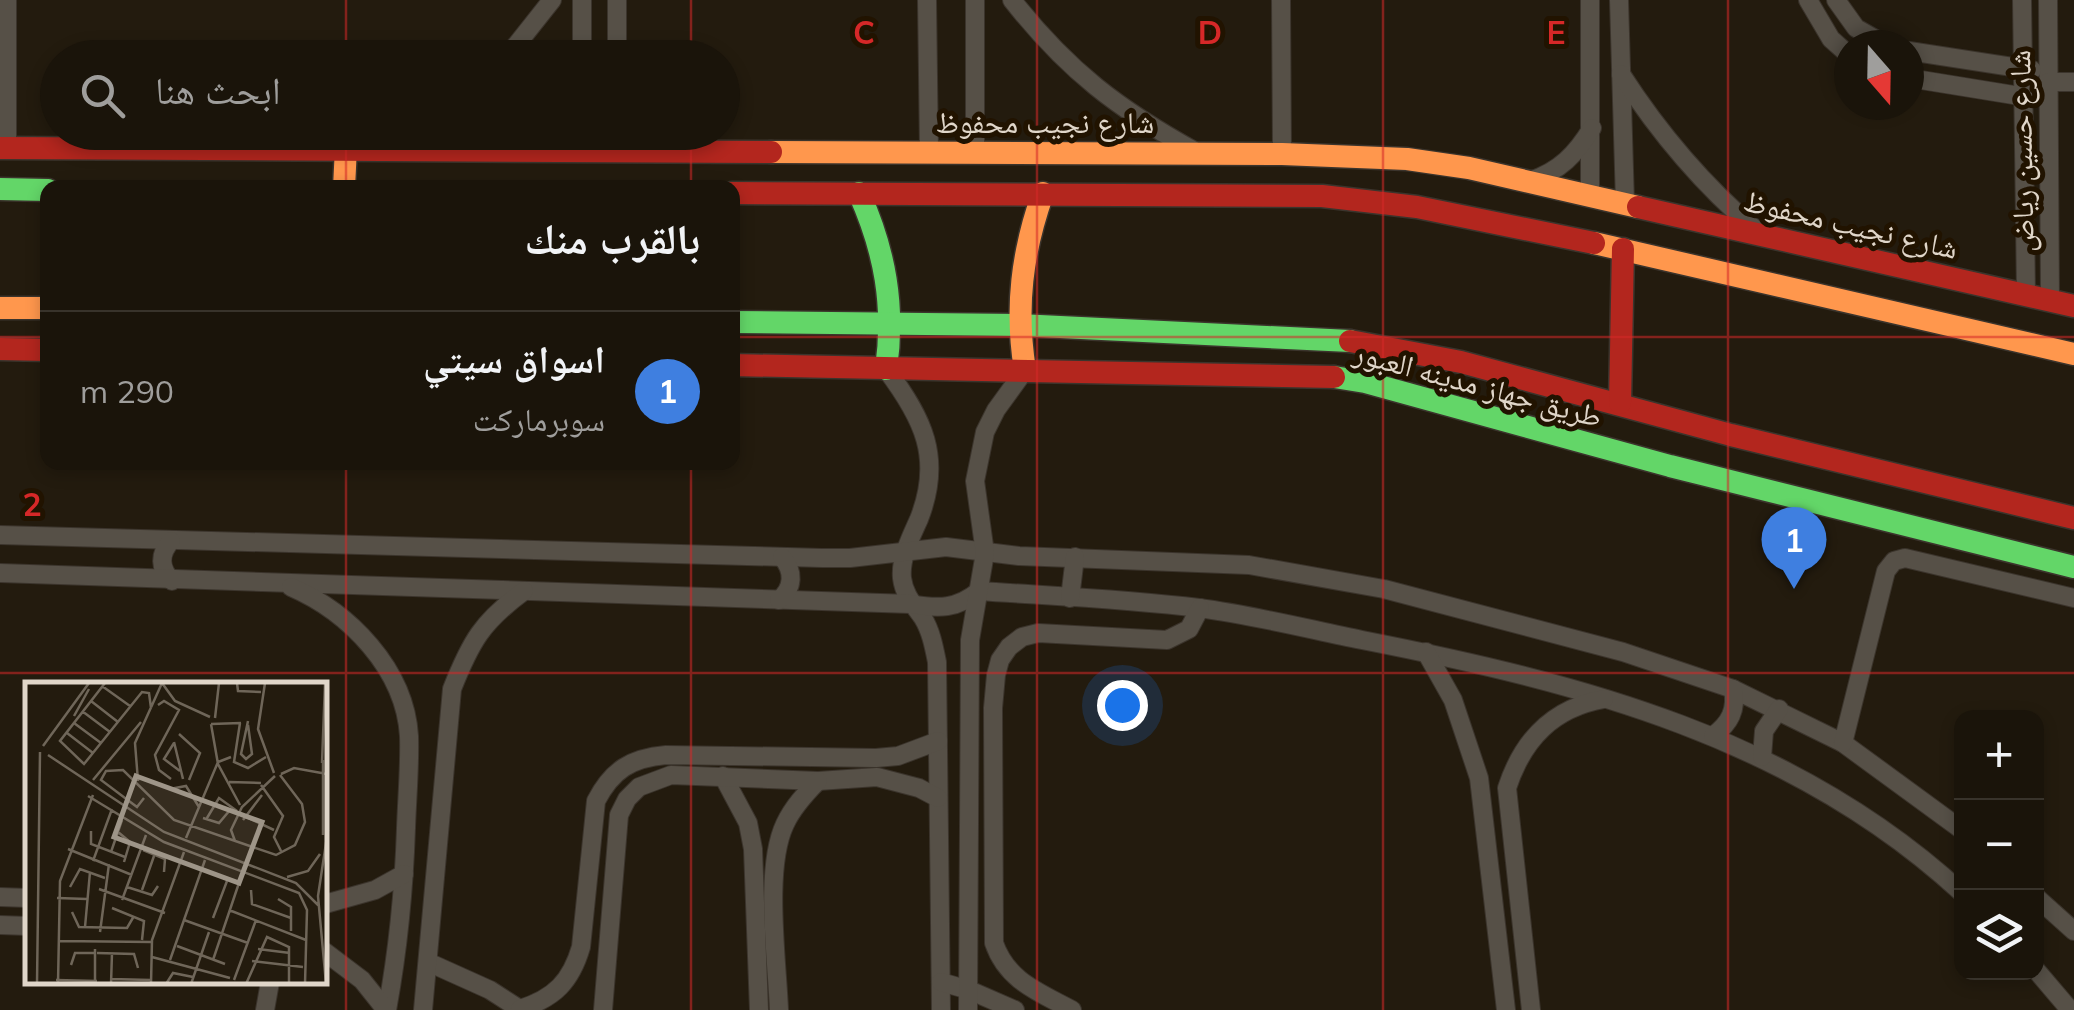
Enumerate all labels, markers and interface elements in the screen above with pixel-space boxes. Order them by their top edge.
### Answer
text: C [853,12,875,52]
text: D [1198,12,1222,52]
text: E [1546,12,1566,52]
north arrow [1834,30,1924,120]
search box [40,40,740,150]
street label: شارع حسين رياض [2000,49,2043,252]
text: ابحث هنا [155,66,281,114]
icon: search [75,68,130,123]
street label: شارع نجيب محفوظ [936,103,1154,142]
street label: شارع نجيب محفوظ [1740,181,1962,268]
text: بالقرب منك [525,212,700,265]
street label: طريق جهاز مدينه العبور [1349,332,1606,435]
text: اسواق سيتي [423,335,605,383]
text: 290 m [80,371,174,411]
text: 1 [658,371,677,411]
text: سوبرماركت [473,399,605,439]
text: 2 [22,484,42,524]
pin: 1 [1762,506,1826,589]
your location [1097,680,1148,731]
inset map [25,682,328,985]
map controls [1954,710,2044,980]
button: + [1954,710,2044,800]
button: − [1954,800,2044,890]
button: layers [1954,890,2044,980]

